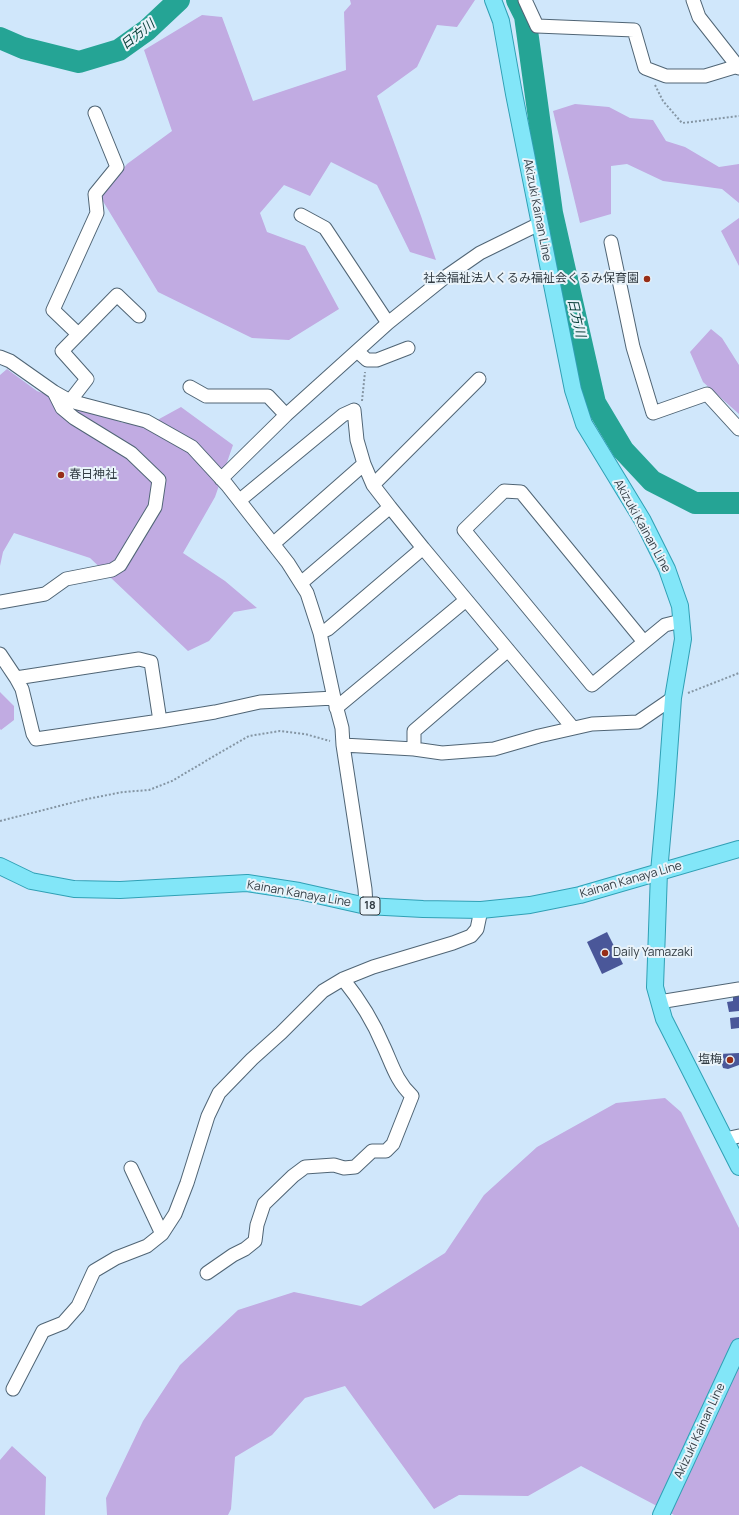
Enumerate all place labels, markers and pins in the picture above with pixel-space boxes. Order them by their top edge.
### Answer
place label: 社会福祉法人くるみ福祉会くるみ保育園 [423,272,639,286]
marker: 社会福祉法人くるみ福祉会くるみ保育園 [642,274,652,284]
place label: 春日神社 [69,468,117,482]
marker: 春日神社 [56,470,66,480]
place label: Daily Yamazaki [613,946,693,960]
marker: Daily Yamazaki [600,948,610,958]
place label: 塩梅 [698,1053,722,1067]
marker: 塩梅 [725,1055,735,1065]

